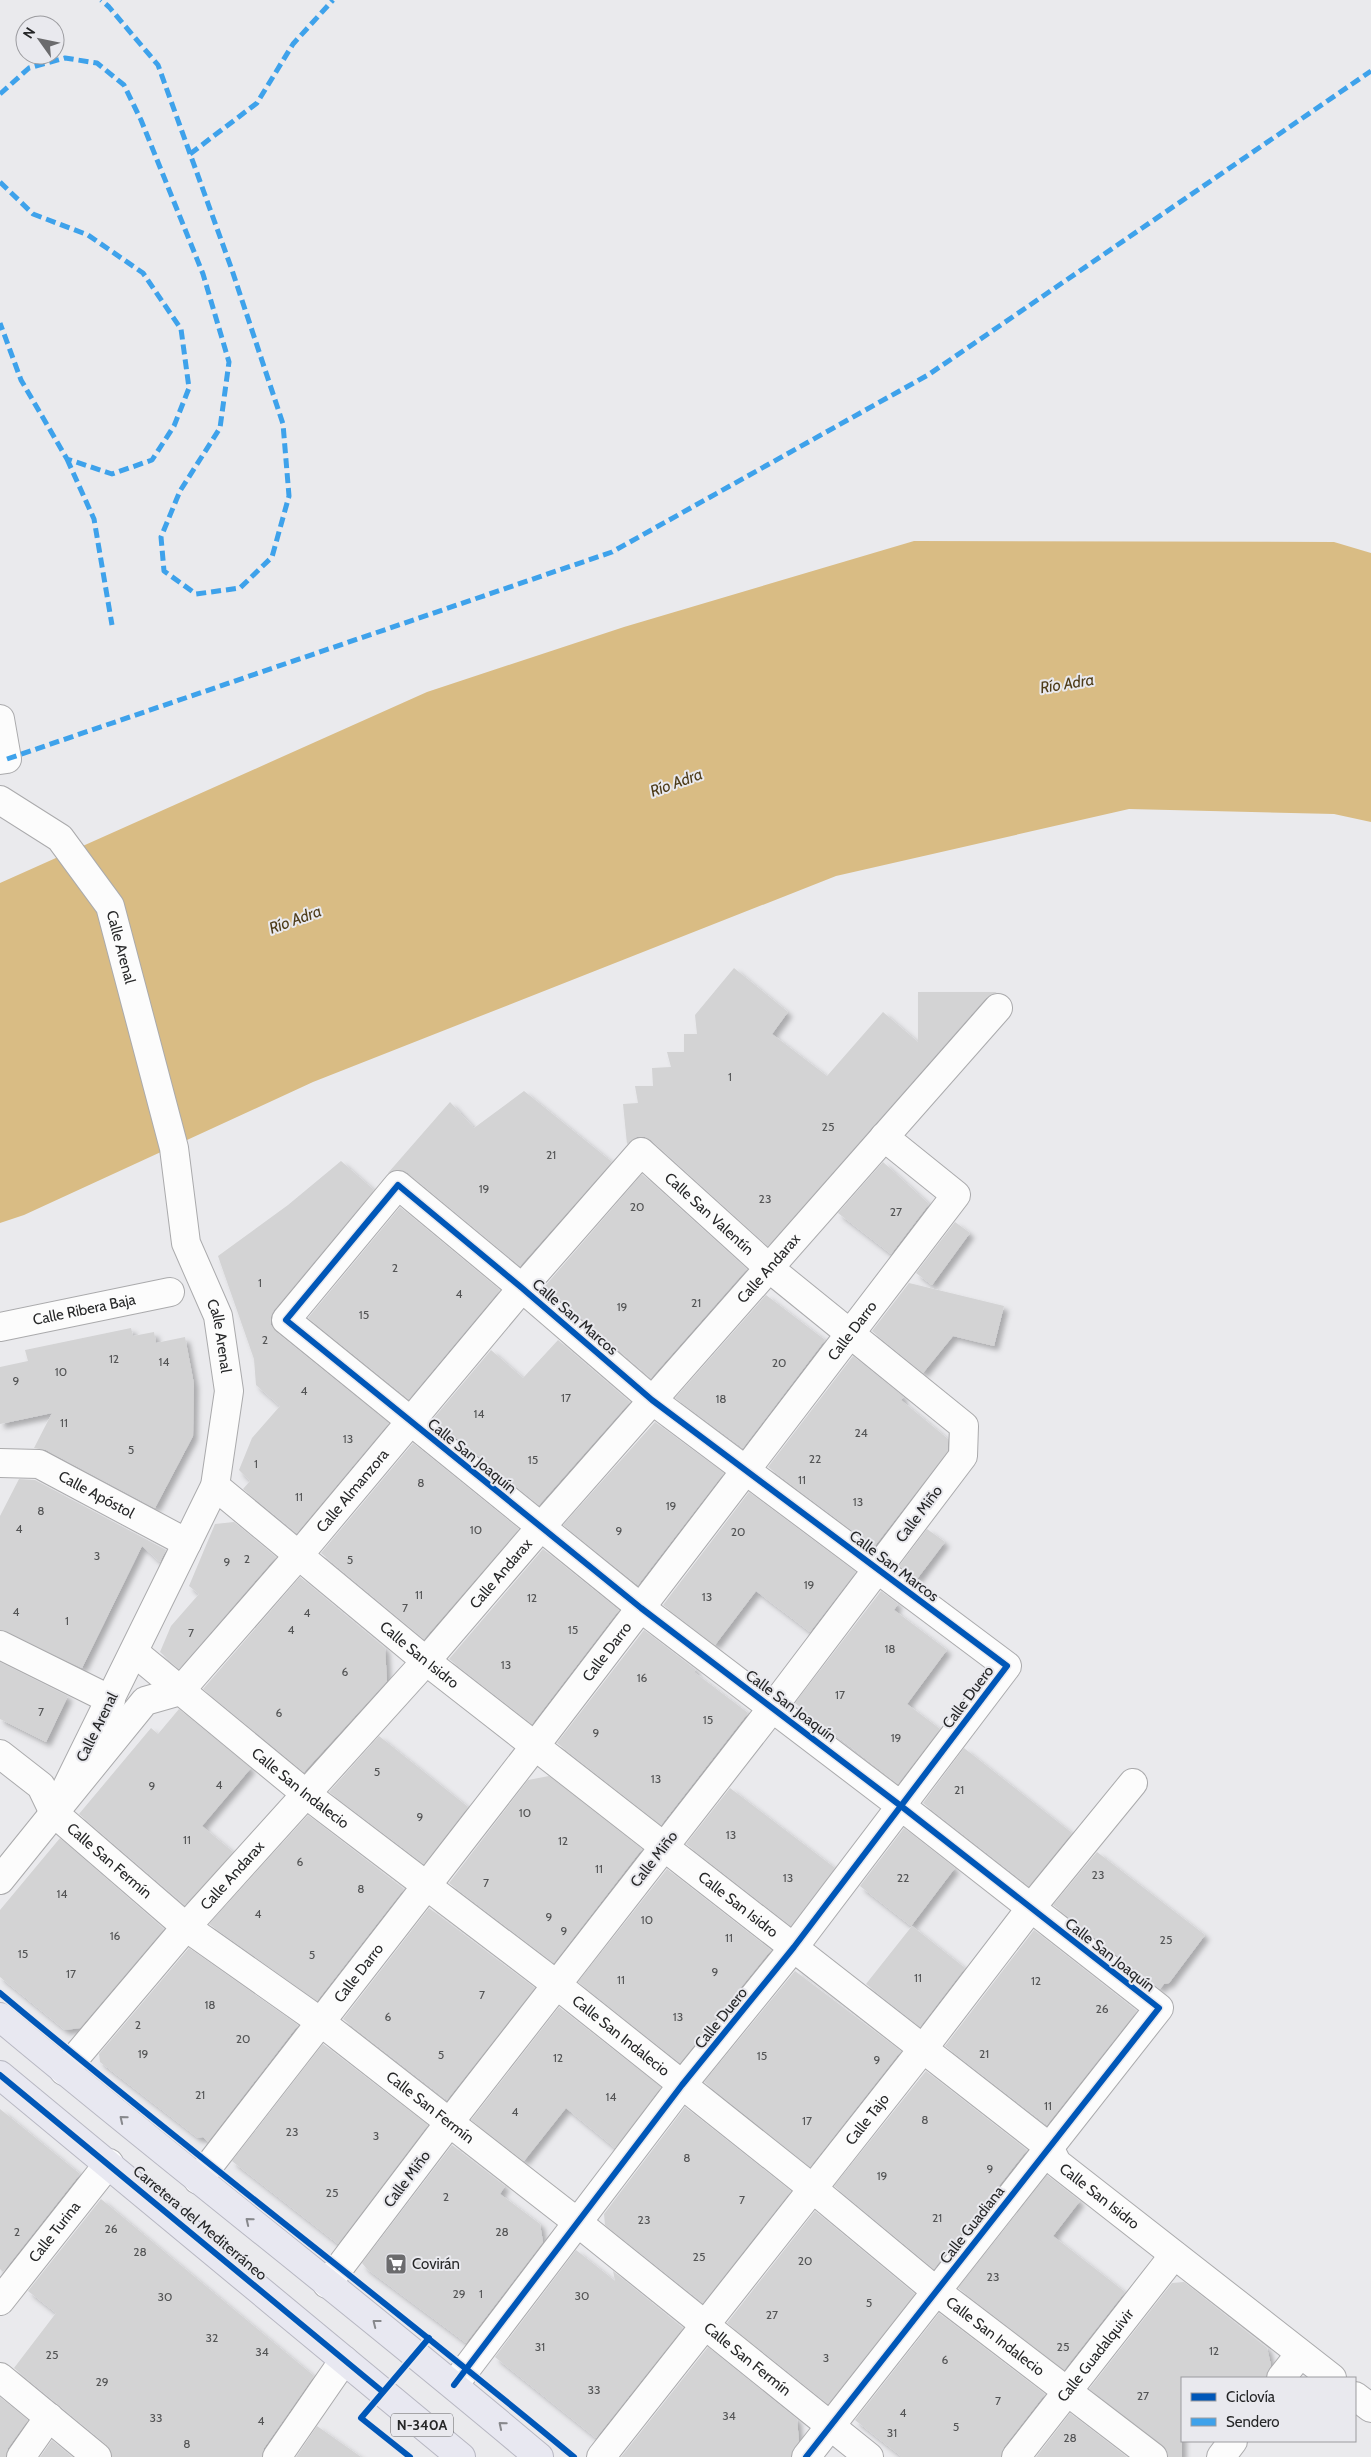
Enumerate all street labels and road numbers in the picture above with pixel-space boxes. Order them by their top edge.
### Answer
street label: Calle Arenal [103,909,139,986]
street label: Calle San Valentín [661,1169,757,1259]
street label: Calle Andarax [733,1230,804,1307]
street label: Calle San Marcos [529,1275,621,1359]
street label: Calle Ribera Baja [31,1290,138,1329]
street label: Calle Arenal [203,1296,235,1375]
street label: Calle Darro [824,1297,881,1364]
street label: Calle San Joaquín [424,1415,520,1497]
street label: Calle Almanzora [313,1445,393,1536]
street label: Calle Apóstol [55,1467,138,1522]
street label: Calle Miño [892,1482,946,1546]
street label: Calle San Marcos [846,1527,942,1605]
street label: Calle Andarax [466,1535,536,1612]
street label: Calle San Isidro [376,1617,462,1692]
street label: Calle Darro [579,1619,635,1685]
street label: Calle Duero [939,1662,997,1732]
street label: Calle San Joaquín [742,1666,840,1746]
street label: Calle Arenal [72,1689,122,1765]
street label: Calle San Indalecio [248,1744,353,1832]
street label: Calle San Fermín [63,1819,155,1902]
street label: Calle Miño [626,1827,682,1891]
street label: Calle Andarax [197,1837,268,1914]
street label: Calle San Isidro [695,1868,782,1941]
street label: Calle San Joaquín [1061,1914,1159,1996]
street label: Calle Darro [330,1940,387,2006]
street label: Calle Duero [691,1984,751,2052]
street label: Calle San Indalecio [569,1992,673,2080]
street label: Calle San Fermín [383,2067,478,2147]
street label: Calle Tajo [842,2090,893,2149]
street label: Calle Miño [380,2147,434,2211]
street label: Calle San Isidro [1056,2159,1143,2233]
street label: Carretera del Mediterráneo [129,2162,271,2284]
street label: Calle Guadiana [936,2182,1008,2268]
street label: Calle Turina [25,2197,85,2266]
street label: Calle San Indalecio [942,2293,1048,2380]
street label: Calle Guadalquivir [1053,2305,1138,2406]
street label: Calle San Fermín [700,2319,795,2400]
road number: N-340A [391,2414,453,2436]

